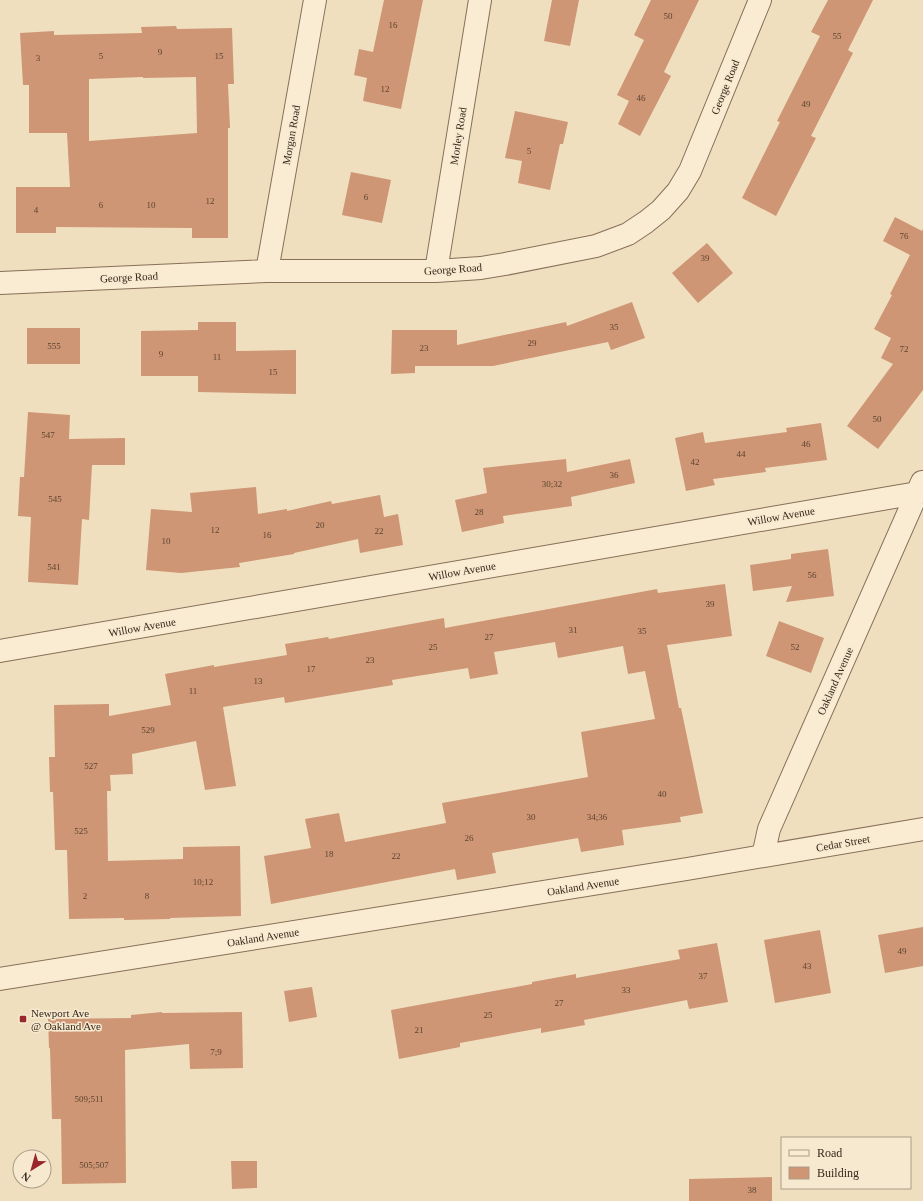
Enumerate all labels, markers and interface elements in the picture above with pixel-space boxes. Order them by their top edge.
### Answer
house number: 50 [664,11,673,21]
house number: 16 [389,20,398,30]
house number: 55 [833,31,842,41]
house number: 9 [158,47,163,57]
house number: 5 [99,51,104,61]
house number: 15 [215,51,224,61]
house number: 3 [36,53,41,63]
street label: George Road [709,57,742,116]
house number: 12 [381,84,390,94]
house number: 46 [637,93,646,103]
house number: 49 [802,99,811,109]
street label: Morgan Road [280,104,302,166]
street label: Morley Road [448,106,469,166]
house number: 5 [527,146,532,156]
house number: 6 [364,192,369,202]
house number: 12 [206,196,215,206]
house number: 6 [99,200,104,210]
house number: 10 [147,200,156,210]
house number: 4 [34,205,39,215]
house number: 76 [900,231,909,241]
house number: 39 [701,253,710,263]
street label: George Road [424,261,483,277]
street label: George Road [100,269,159,285]
house number: 35 [610,322,619,332]
house number: 29 [528,338,537,348]
house number: 555 [47,341,61,351]
house number: 23 [420,343,429,353]
house number: 72 [900,344,909,354]
house number: 9 [159,349,164,359]
house number: 11 [213,352,221,362]
house number: 15 [269,367,278,377]
house number: 50 [873,414,882,424]
house number: 547 [41,430,55,440]
house number: 46 [802,439,811,449]
house number: 44 [737,449,746,459]
house number: 42 [691,457,700,467]
house number: 36 [610,470,619,480]
house number: 30;32 [542,479,562,489]
house number: 545 [48,494,62,504]
street label: Willow Avenue [746,504,816,528]
house number: 28 [475,507,484,517]
house number: 20 [316,520,325,530]
house number: 12 [211,525,220,535]
house number: 22 [375,526,384,536]
house number: 16 [263,530,272,540]
house number: 10 [162,536,171,546]
street label: Willow Avenue [427,559,497,583]
house number: 541 [47,562,61,572]
house number: 56 [808,570,817,580]
house number: 39 [706,599,715,609]
street label: Willow Avenue [107,615,177,639]
house number: 31 [569,625,578,635]
house number: 35 [638,626,647,636]
house number: 27 [485,632,494,642]
house number: 25 [429,642,438,652]
house number: 52 [791,642,800,652]
street label: Oakland Avenue [815,645,855,717]
house number: 23 [366,655,375,665]
house number: 17 [307,664,316,674]
house number: 13 [254,676,263,686]
house number: 11 [189,686,197,696]
house number: 529 [141,725,155,735]
house number: 527 [84,761,98,771]
house number: 40 [658,789,667,799]
house number: 30 [527,812,536,822]
house number: 34;36 [587,812,608,822]
house number: 525 [74,826,88,836]
street label: Cedar Street [815,832,871,854]
house number: 26 [465,833,474,843]
house number: 18 [325,849,334,859]
house number: 22 [392,851,401,861]
street label: Oakland Avenue [546,874,620,898]
house number: 10;12 [193,877,213,887]
house number: 2 [83,891,87,901]
house number: 8 [145,891,150,901]
street label: Oakland Avenue [226,925,300,949]
house number: 49 [898,946,907,956]
house number: 43 [803,961,812,971]
house number: 37 [699,971,708,981]
house number: 33 [622,985,631,995]
house number: 27 [555,998,564,1008]
place label: Newport Ave @ Oakland Ave [31,1007,101,1032]
house number: 25 [484,1010,493,1020]
marker: Newport Ave @ Oakland Ave [18,1014,28,1024]
house number: 21 [415,1025,424,1035]
house number: 7;9 [210,1047,222,1057]
house number: 509;511 [74,1094,104,1104]
legend [781,1137,911,1189]
text: Road [817,1146,842,1160]
north arrow [12,1149,52,1189]
house number: 505;507 [79,1160,109,1170]
text: Building [817,1166,859,1180]
text: N [19,1170,33,1184]
house number: 38 [748,1185,757,1195]

